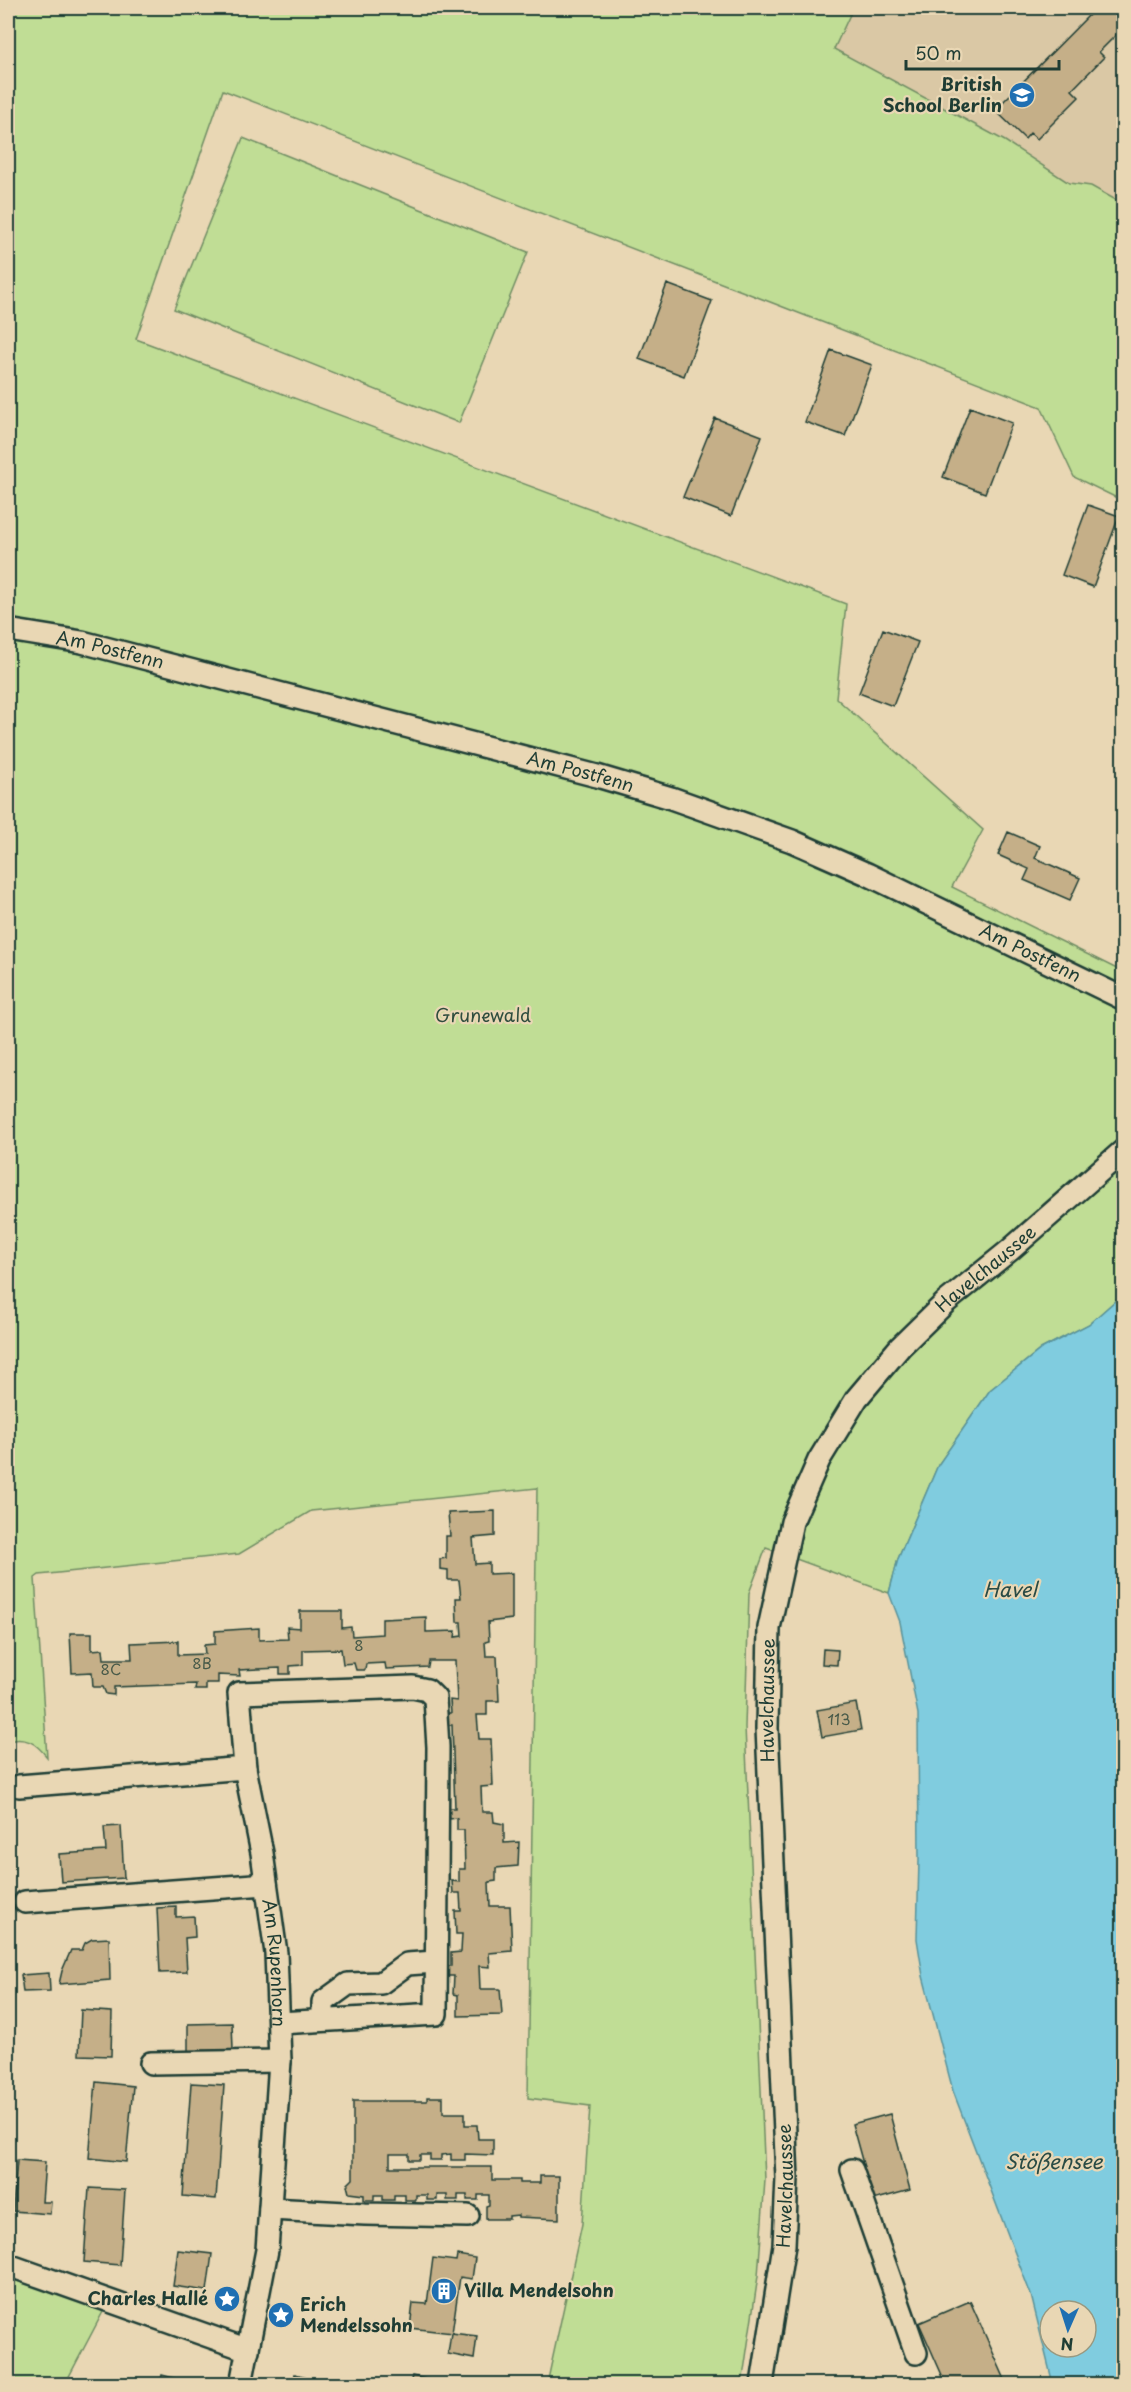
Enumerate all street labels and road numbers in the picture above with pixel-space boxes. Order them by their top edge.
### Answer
street label: Am Postfenn [54,623,167,675]
street label: Am Postfenn [524,743,638,798]
street label: Am Postfenn [975,916,1086,988]
street label: Havelchaussee [928,1218,1042,1318]
street label: Havelchaussee [752,1638,781,1763]
street label: Am Rupenhorn [257,1897,294,2027]
street label: Havelchaussee [769,2123,799,2248]

